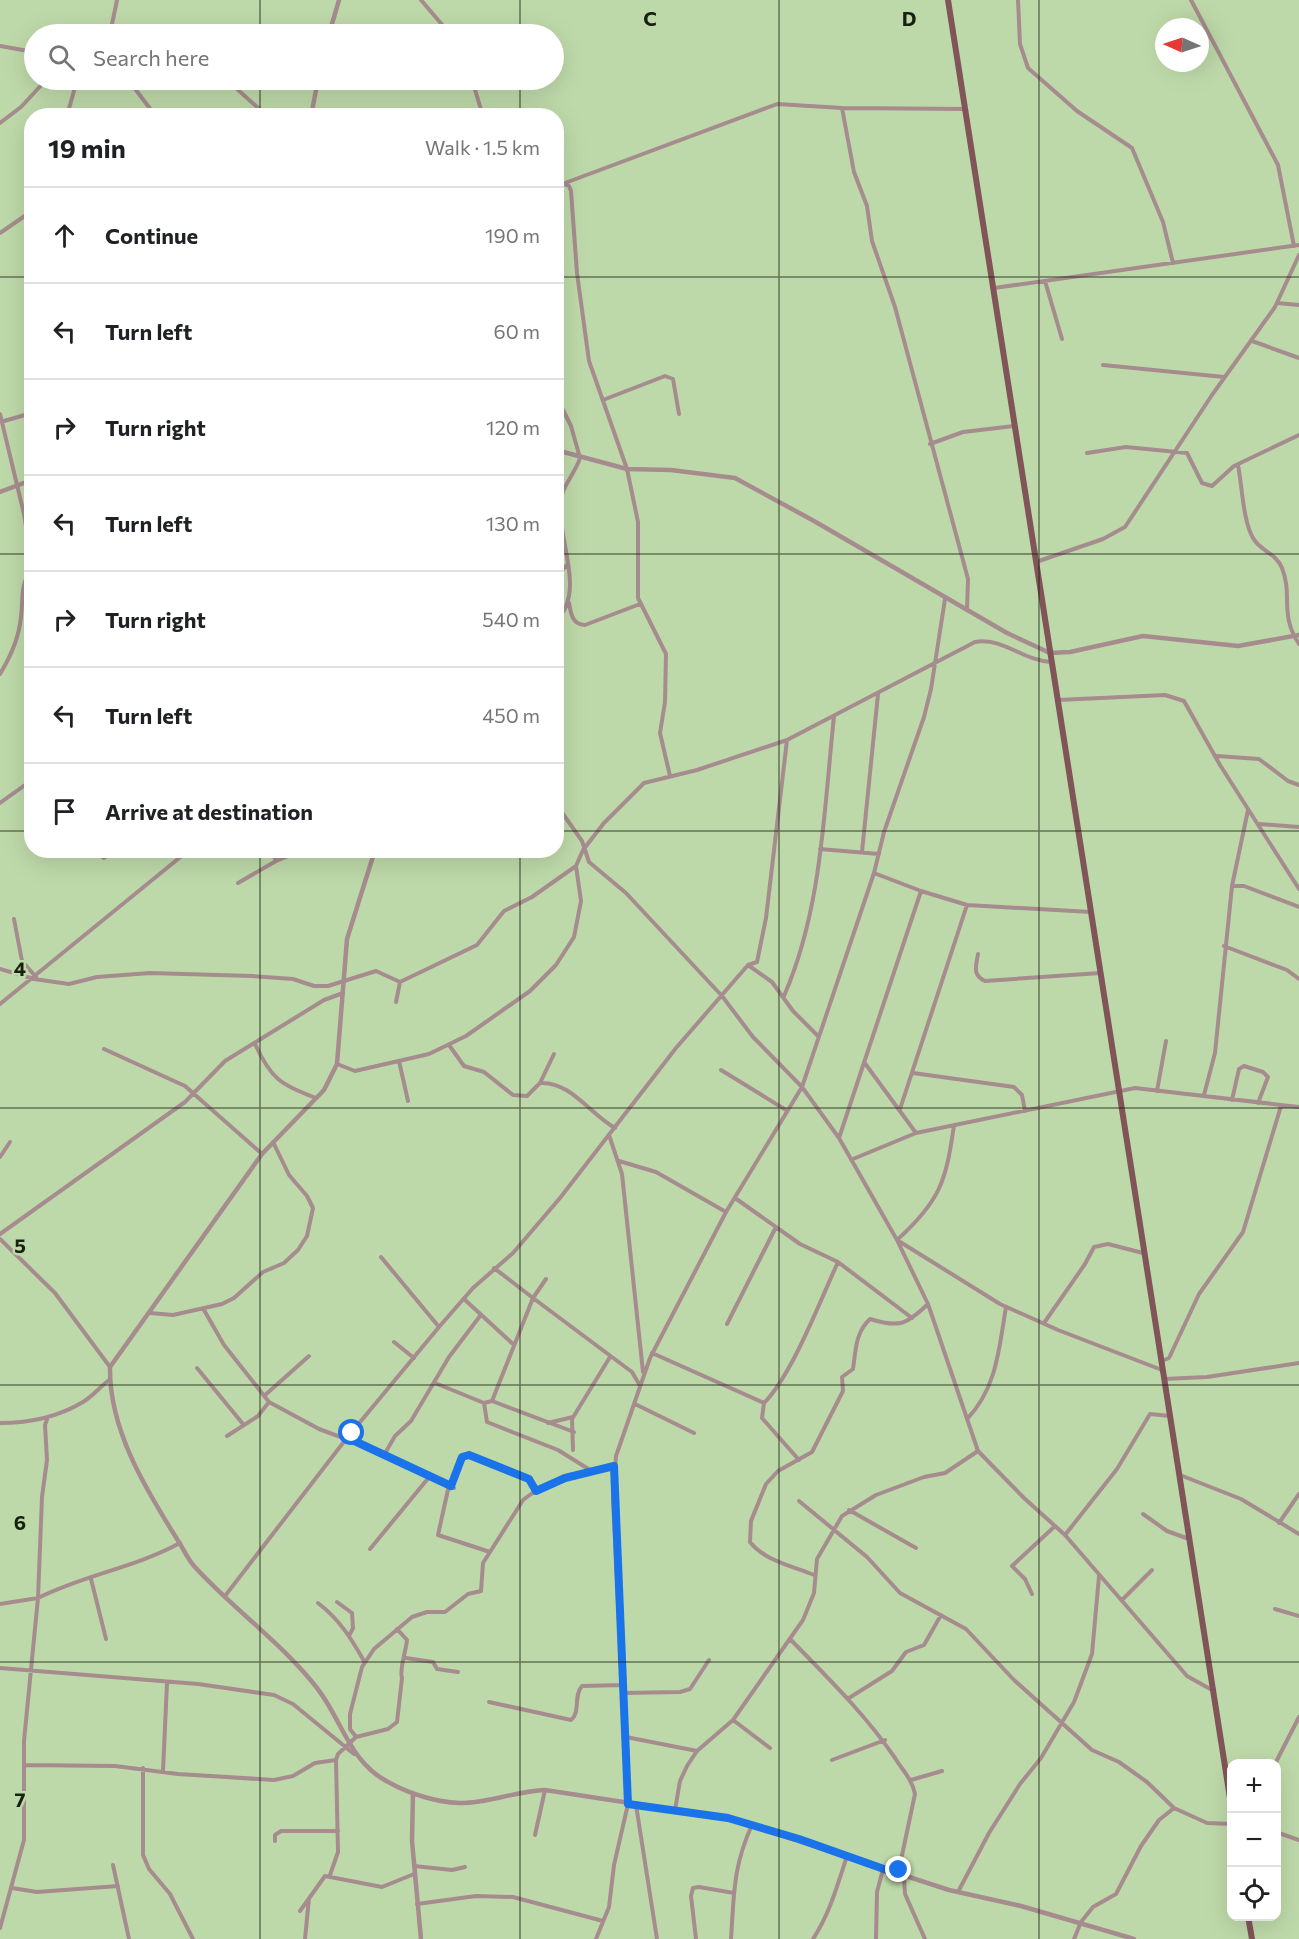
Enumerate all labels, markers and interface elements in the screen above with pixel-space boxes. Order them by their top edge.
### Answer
text: C [643,6,657,30]
text: D [902,6,916,30]
north arrow [1155,18,1209,72]
search box [24,24,564,90]
icon: search [45,41,78,74]
text: Search here [93,44,209,71]
text: 19 min [48,132,126,163]
text: Walk · 1.5 km [425,135,540,159]
icon: ahead [48,219,81,252]
text: Continue [105,222,198,249]
text: 190 m [485,223,540,247]
icon: left [48,315,81,348]
text: Turn left [105,318,192,345]
text: 60 m [494,319,540,343]
icon: right [48,411,81,444]
text: Turn right [105,414,206,441]
text: 120 m [486,415,540,439]
icon: left [48,507,81,540]
text: Turn left [105,510,192,537]
text: 130 m [486,511,540,535]
icon: right [48,603,81,636]
text: Turn right [105,606,206,633]
text: 540 m [482,607,540,631]
icon: left [48,699,81,732]
text: Turn left [105,702,192,729]
text: 450 m [482,703,540,727]
icon: arrive [48,795,81,828]
text: Arrive at destination [105,798,313,825]
text: 4 [14,956,26,980]
text: 5 [14,1233,26,1257]
route start [338,1419,364,1445]
text: 6 [14,1510,26,1534]
map controls [1227,1759,1281,1921]
button: + [1227,1759,1281,1813]
text: 7 [15,1787,26,1811]
button: − [1227,1813,1281,1867]
route end [885,1856,911,1882]
button: locate [1227,1867,1281,1921]

